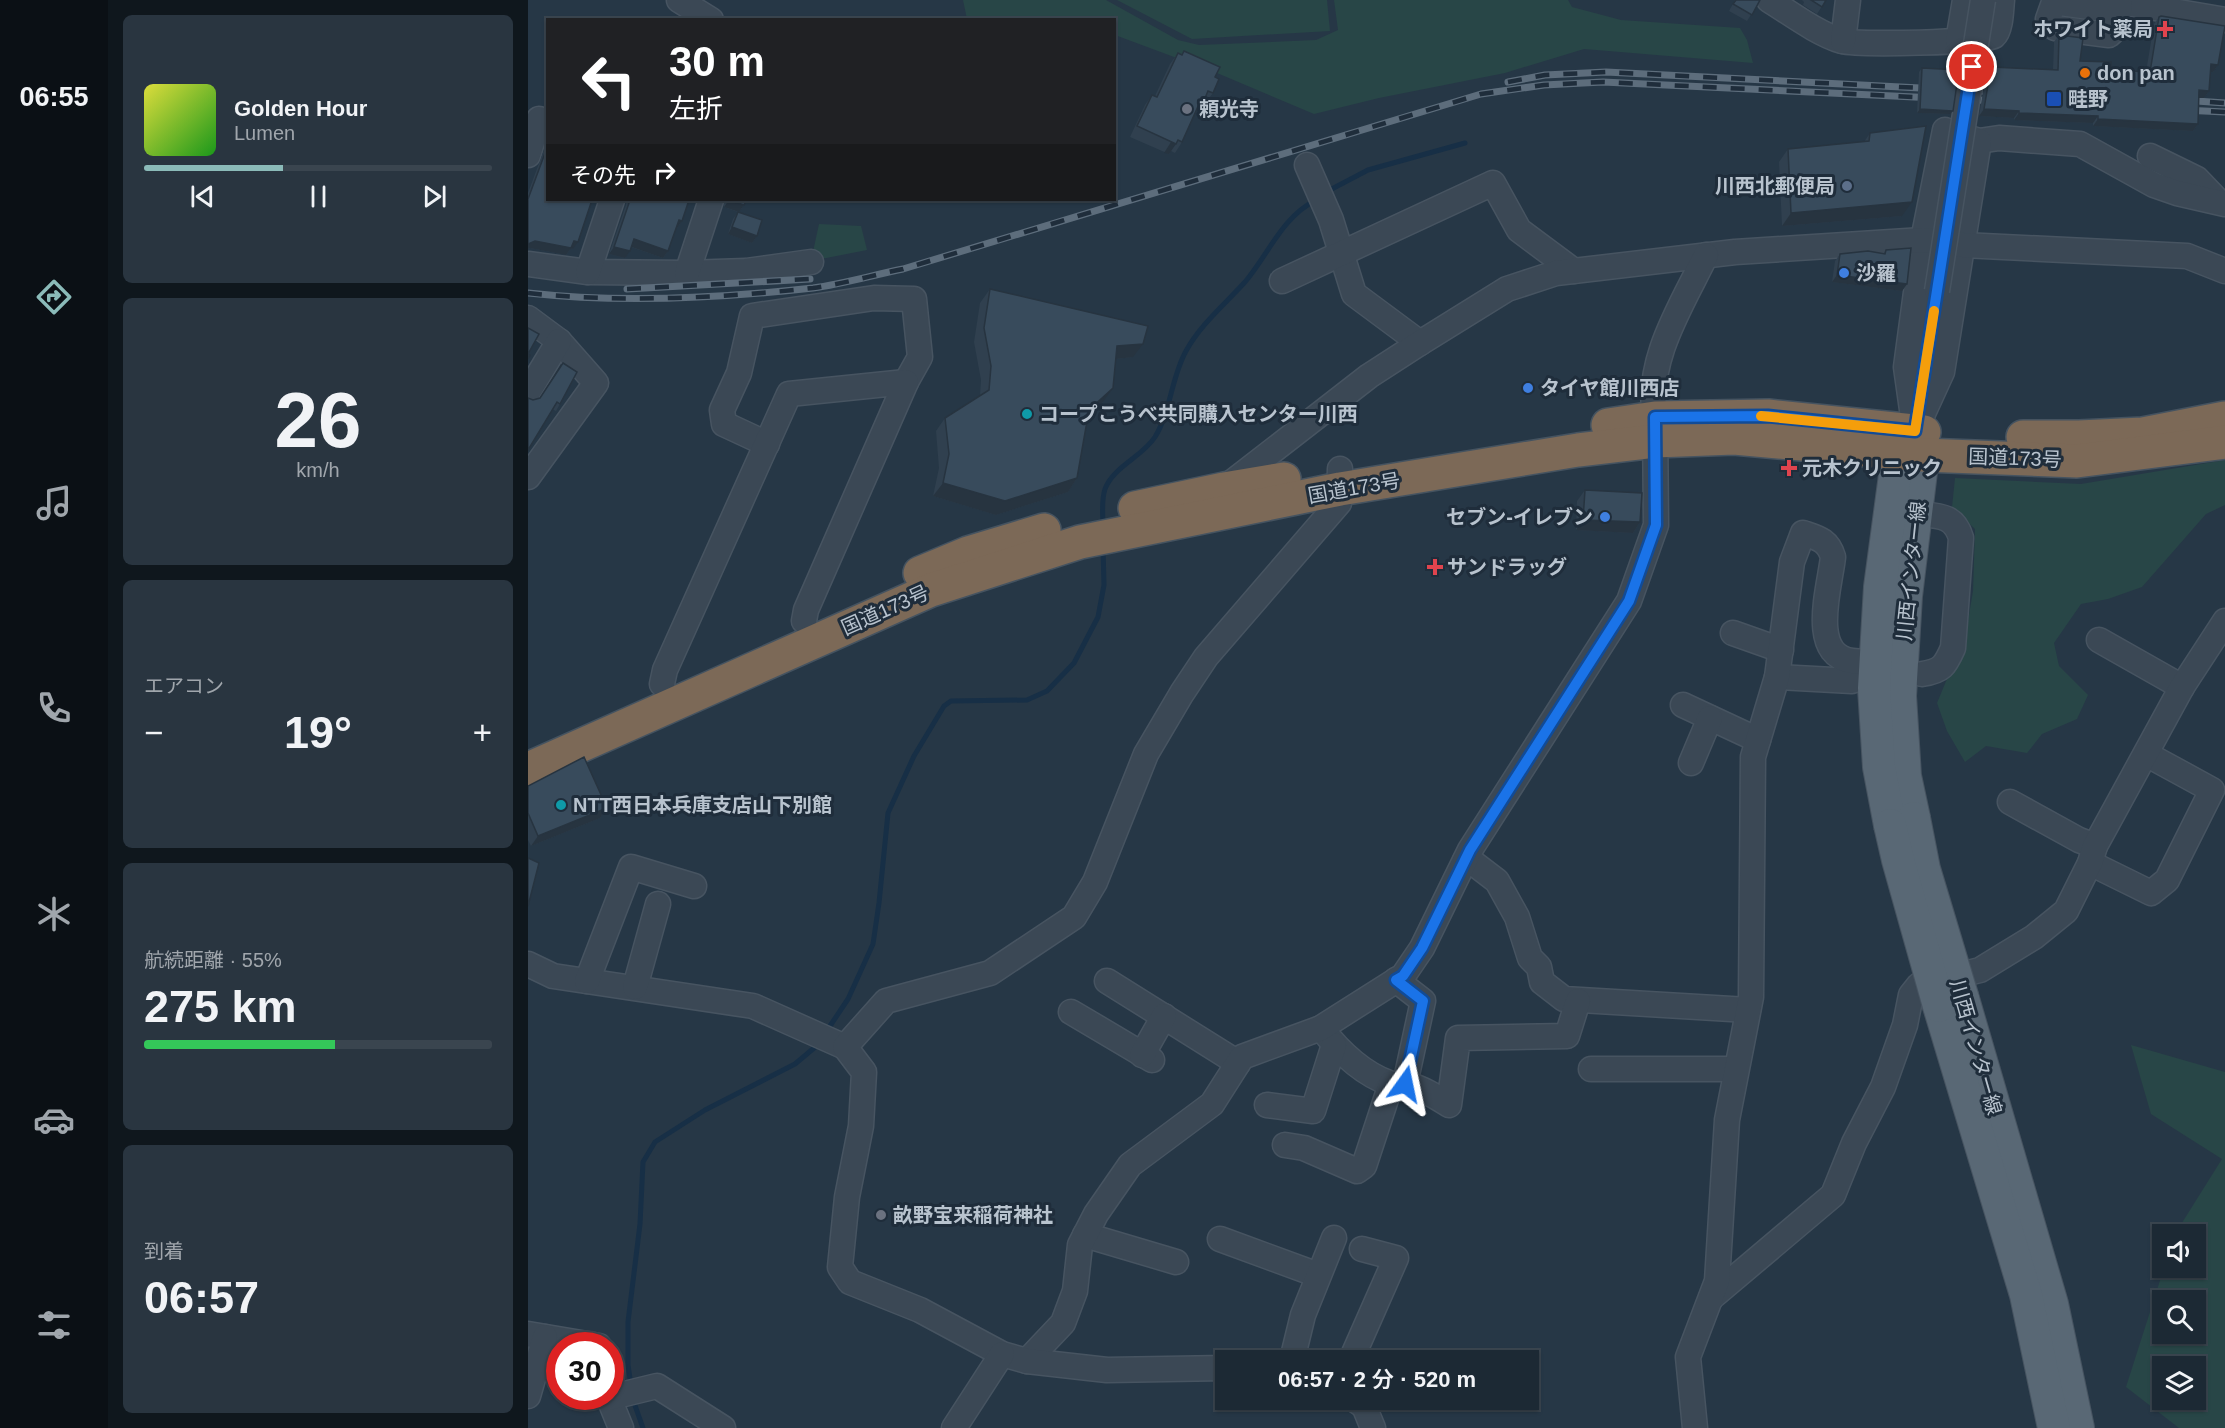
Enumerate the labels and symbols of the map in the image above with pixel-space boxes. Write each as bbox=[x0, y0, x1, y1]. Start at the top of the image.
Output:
place label: ホワイト薬局 bbox=[2033, 18, 2153, 40]
marker: ホワイト薬局 bbox=[2158, 22, 2172, 36]
pin bbox=[1946, 41, 1997, 92]
place label: don pan bbox=[2097, 62, 2175, 84]
marker: don pan bbox=[2078, 66, 2092, 80]
place label: 畦野 bbox=[2068, 88, 2108, 110]
marker: 畦野 bbox=[2045, 90, 2063, 108]
place label: 頼光寺 bbox=[1199, 98, 1259, 120]
marker: 頼光寺 bbox=[1180, 102, 1194, 116]
place label: 川西北郵便局 bbox=[1715, 175, 1835, 197]
marker: 川西北郵便局 bbox=[1840, 179, 1854, 193]
place label: 沙羅 bbox=[1856, 262, 1896, 284]
marker: 沙羅 bbox=[1837, 266, 1851, 280]
place label: タイヤ館川西店 bbox=[1540, 377, 1679, 399]
marker: タイヤ館川西店 bbox=[1521, 381, 1535, 395]
place label: コープこうべ共同購入センター川西 bbox=[1039, 403, 1358, 425]
marker: コープこうべ共同購入センター川西 bbox=[1020, 407, 1034, 421]
street label: 国道173号 bbox=[1968, 445, 2062, 471]
place label: 元木クリニック bbox=[1802, 457, 1942, 479]
marker: 元木クリニック bbox=[1780, 459, 1798, 477]
street label: 国道173号 bbox=[1306, 469, 1402, 507]
street label: 川西インター線 bbox=[1893, 500, 1929, 642]
place label: セブン-イレブン bbox=[1446, 506, 1593, 528]
marker: セブン-イレブン bbox=[1598, 510, 1612, 524]
place label: サンドラッグ bbox=[1447, 556, 1567, 578]
marker: サンドラッグ bbox=[1428, 560, 1442, 574]
street label: 国道173号 bbox=[838, 581, 932, 639]
place label: NTT西日本兵庫支店山下別館 bbox=[573, 794, 832, 816]
marker: NTT西日本兵庫支店山下別館 bbox=[554, 798, 568, 812]
street label: 川西インター線 bbox=[1946, 977, 2006, 1117]
position arrow bbox=[1373, 1052, 1437, 1116]
place label: 畝野宝来稲荷神社 bbox=[893, 1204, 1053, 1226]
marker: 畝野宝来稲荷神社 bbox=[874, 1208, 888, 1222]
speed limit sign: 30 bbox=[546, 1332, 624, 1410]

